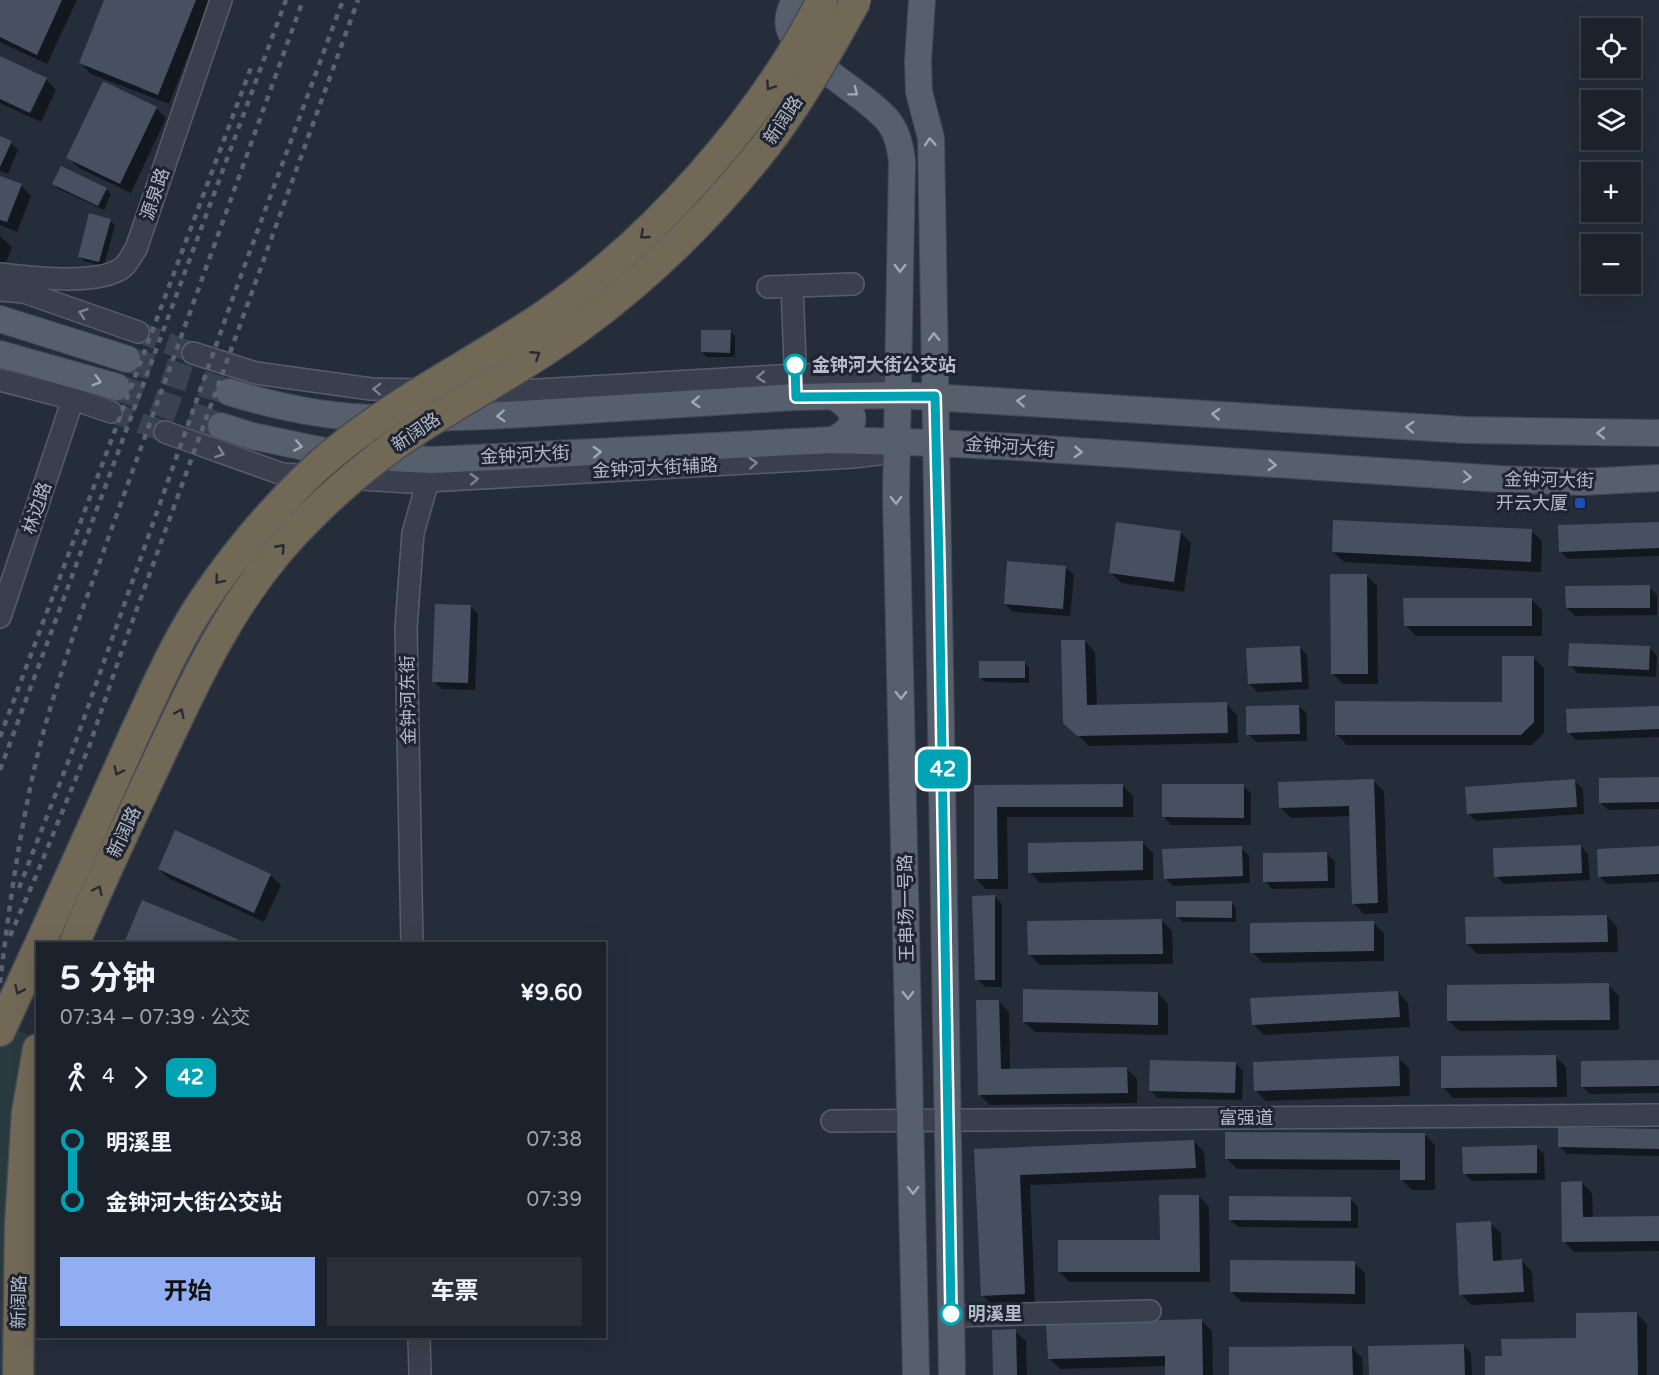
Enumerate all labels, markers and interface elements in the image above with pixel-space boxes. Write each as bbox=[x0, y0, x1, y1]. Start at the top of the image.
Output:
map controls bbox=[1581, 18, 1641, 294]
button: locate bbox=[1581, 18, 1641, 78]
one-way arrow bbox=[766, 79, 777, 90]
one-way arrow bbox=[848, 85, 859, 96]
button: layers bbox=[1581, 90, 1641, 150]
street label: 新阔路 bbox=[759, 91, 807, 149]
one-way arrow bbox=[924, 138, 937, 147]
button: + bbox=[1581, 162, 1641, 222]
street label: 源泉路 bbox=[136, 165, 174, 223]
one-way arrow bbox=[640, 227, 651, 238]
button: − bbox=[1581, 234, 1641, 294]
one-way arrow bbox=[893, 263, 906, 272]
one-way arrow bbox=[78, 307, 89, 320]
one-way arrow bbox=[927, 333, 940, 342]
one-way arrow bbox=[530, 351, 540, 363]
marker: 金钟河大街公交站 bbox=[784, 354, 806, 376]
place label: 金钟河大街公交站 bbox=[812, 354, 956, 376]
one-way arrow bbox=[756, 371, 765, 384]
one-way arrow bbox=[92, 374, 102, 387]
one-way arrow bbox=[373, 382, 382, 395]
one-way arrow bbox=[1016, 395, 1025, 408]
one-way arrow bbox=[691, 396, 700, 409]
street label: 新阔路 bbox=[387, 408, 445, 456]
one-way arrow bbox=[1211, 408, 1220, 421]
one-way arrow bbox=[497, 409, 506, 422]
one-way arrow bbox=[1406, 420, 1415, 433]
one-way arrow bbox=[1596, 427, 1605, 439]
street label: 金钟河大街 bbox=[964, 433, 1056, 461]
one-way arrow bbox=[292, 439, 302, 452]
street label: 金钟河大街 bbox=[479, 442, 571, 468]
one-way arrow bbox=[214, 445, 225, 458]
one-way arrow bbox=[592, 445, 601, 458]
one-way arrow bbox=[1073, 445, 1082, 458]
street label: 金钟河大街辅路 bbox=[592, 454, 718, 482]
one-way arrow bbox=[748, 457, 757, 470]
one-way arrow bbox=[1268, 458, 1277, 471]
street label: 金钟河大街 bbox=[1504, 468, 1594, 492]
one-way arrow bbox=[1463, 471, 1472, 484]
one-way arrow bbox=[470, 472, 479, 485]
street label: 林边路 bbox=[18, 479, 56, 537]
place label: 开云大厦 bbox=[1496, 492, 1568, 514]
one-way arrow bbox=[890, 495, 902, 504]
marker: 开云大厦 bbox=[1573, 496, 1587, 510]
one-way arrow bbox=[274, 544, 285, 554]
one-way arrow bbox=[215, 573, 226, 584]
street label: 金钟河东街 bbox=[396, 655, 420, 745]
one-way arrow bbox=[894, 690, 907, 699]
one-way arrow bbox=[172, 709, 184, 720]
line badge: 42 bbox=[916, 750, 970, 788]
text: 42 bbox=[930, 757, 956, 782]
one-way arrow bbox=[114, 764, 126, 775]
street label: 新阔路 bbox=[103, 803, 145, 861]
street label: 王串场一号路 bbox=[894, 854, 918, 962]
one-way arrow bbox=[90, 886, 102, 897]
text: 5 分钟 bbox=[60, 959, 155, 998]
text: ¥9.60 bbox=[520, 980, 582, 1006]
one-way arrow bbox=[14, 983, 26, 994]
one-way arrow bbox=[902, 990, 914, 999]
text: 07:34 – 07:39 · 公交 bbox=[60, 1006, 251, 1030]
icon: walk bbox=[60, 1061, 93, 1094]
icon: forward bbox=[124, 1061, 157, 1094]
text: 4 bbox=[102, 1065, 115, 1089]
text: 42 bbox=[178, 1065, 204, 1090]
street label: 富强道 bbox=[1219, 1107, 1273, 1129]
text: 07:38 bbox=[527, 1128, 582, 1152]
text: 明溪里 bbox=[106, 1130, 172, 1156]
one-way arrow bbox=[906, 1185, 919, 1194]
text: 07:39 bbox=[527, 1188, 582, 1212]
text: 金钟河大街公交站 bbox=[106, 1190, 282, 1216]
button: 开始 bbox=[60, 1257, 315, 1326]
button: 车票 bbox=[327, 1257, 582, 1326]
street label: 新阔路 bbox=[8, 1275, 30, 1329]
marker: 明溪里 bbox=[940, 1303, 962, 1325]
place label: 明溪里 bbox=[968, 1303, 1022, 1325]

